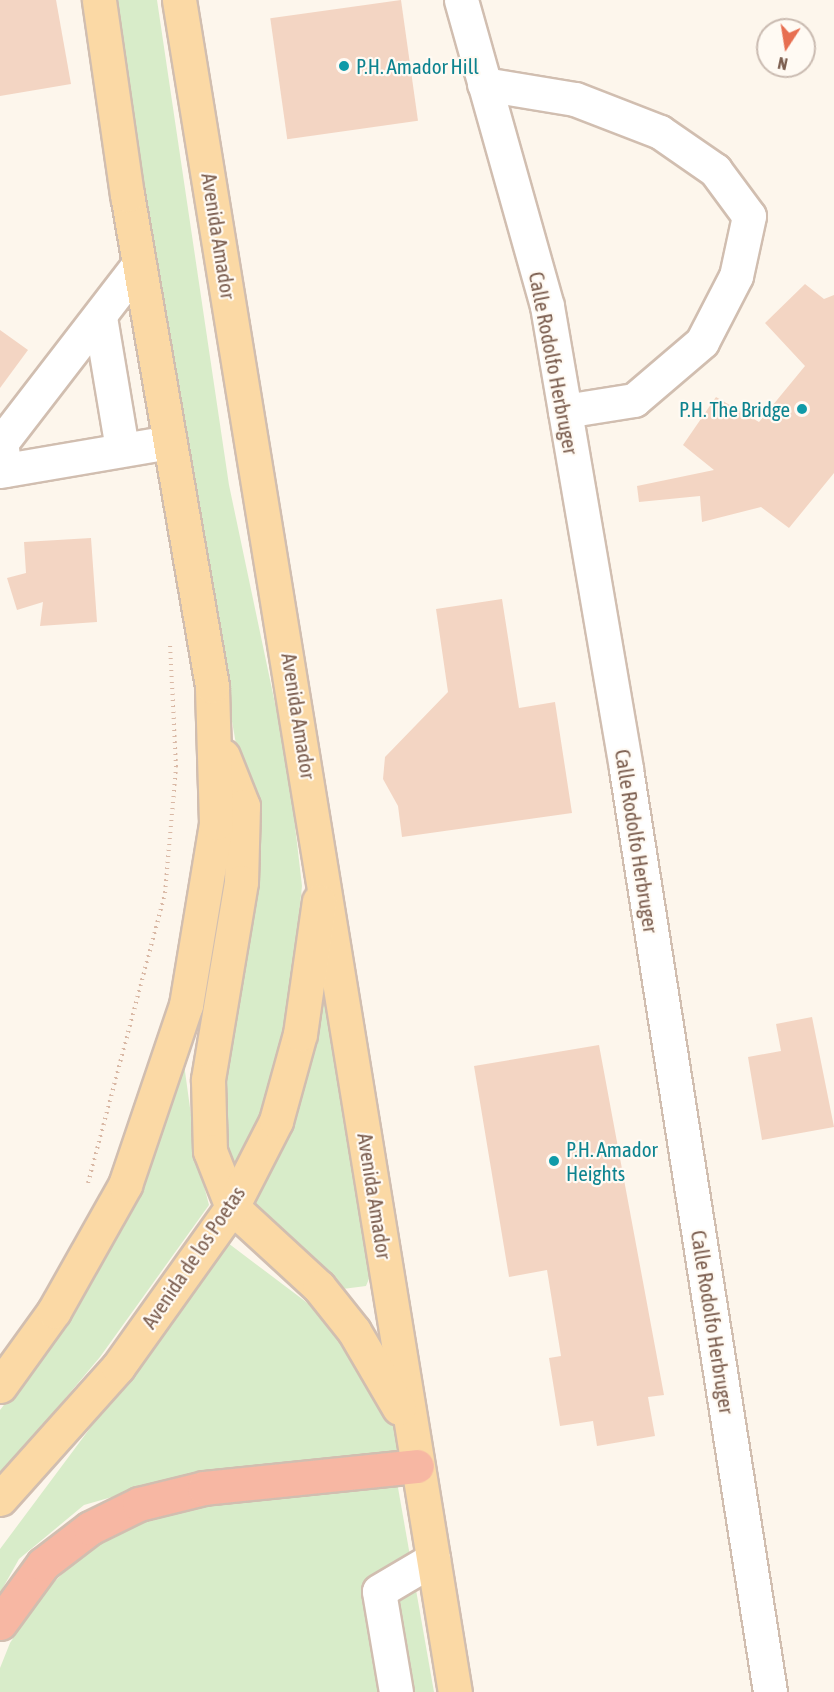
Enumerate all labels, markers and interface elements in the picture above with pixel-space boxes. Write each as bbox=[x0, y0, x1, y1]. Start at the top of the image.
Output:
north arrow bbox=[756, 18, 816, 78]
place label: P.H. Amador Hill bbox=[356, 53, 479, 79]
text: N bbox=[776, 54, 789, 73]
marker: P.H. Amador Hill bbox=[337, 59, 351, 73]
street label: Avenida Amador bbox=[197, 171, 241, 301]
street label: Calle Rodolfo Herbruger bbox=[524, 270, 584, 456]
place label: P.H. The Bridge bbox=[679, 396, 790, 422]
marker: P.H. The Bridge bbox=[795, 402, 809, 416]
street label: Avenida Amador bbox=[277, 651, 321, 781]
street label: Calle Rodolfo Herbruger bbox=[610, 747, 664, 935]
street label: Avenida Amador bbox=[353, 1131, 397, 1261]
place label: P.H. Amador Heights bbox=[566, 1136, 658, 1186]
marker: P.H. Amador Heights bbox=[547, 1154, 561, 1168]
street label: Avenida de los Poetas bbox=[136, 1181, 250, 1333]
street label: Calle Rodolfo Herbruger bbox=[686, 1228, 740, 1416]

